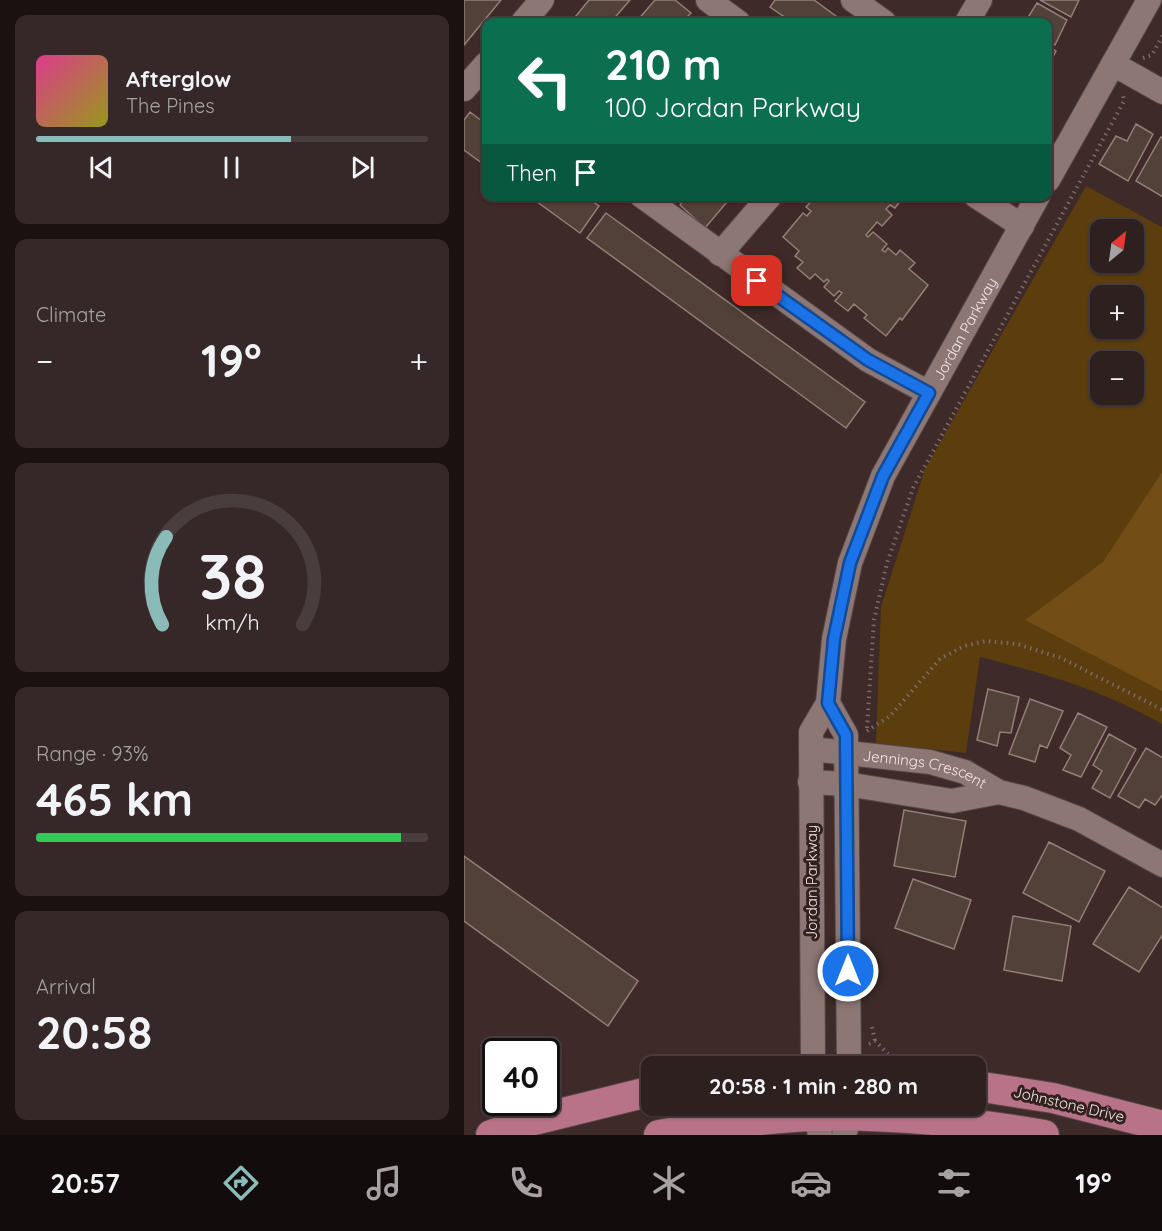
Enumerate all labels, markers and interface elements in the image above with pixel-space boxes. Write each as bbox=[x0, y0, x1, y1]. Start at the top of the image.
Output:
text: 210 m bbox=[605, 38, 722, 91]
icon: left bbox=[506, 42, 584, 120]
text: Afterglow bbox=[126, 65, 231, 93]
text: 100 Jordan Parkway bbox=[605, 90, 861, 124]
text: The Pines bbox=[126, 93, 215, 118]
icon: previous bbox=[85, 151, 118, 184]
icon: pause bbox=[215, 151, 248, 184]
icon: next bbox=[346, 151, 379, 184]
icon: arrive bbox=[569, 156, 602, 189]
text: Then bbox=[506, 159, 557, 187]
north arrow bbox=[1090, 219, 1144, 273]
map controls bbox=[1090, 219, 1144, 405]
pin bbox=[731, 255, 782, 306]
icon: arrive bbox=[740, 264, 773, 297]
street label: Jordan Parkway bbox=[928, 274, 1001, 384]
button: + bbox=[1090, 285, 1144, 339]
text: Climate bbox=[36, 302, 106, 327]
text: 19° bbox=[201, 332, 262, 388]
text: − bbox=[36, 340, 53, 381]
text: + bbox=[409, 340, 428, 381]
button: − bbox=[1090, 351, 1144, 405]
text: 38 bbox=[198, 537, 266, 615]
text: km/h bbox=[205, 609, 259, 635]
text: Range · 93% bbox=[36, 741, 149, 766]
street label: Jennings Crescent bbox=[862, 745, 990, 792]
text: 465 km bbox=[36, 771, 193, 827]
street label: Jordan Parkway bbox=[802, 825, 821, 939]
position arrow bbox=[816, 939, 880, 1003]
text: Arrival bbox=[36, 974, 96, 999]
text: 20:58 bbox=[36, 1004, 152, 1060]
speed limit sign: 40 bbox=[482, 1038, 560, 1116]
text: 20:58 · 1 min · 280 m bbox=[709, 1072, 918, 1100]
street label: Johnstone Drive bbox=[1012, 1082, 1126, 1126]
icon: directions bbox=[220, 1162, 262, 1204]
icon: music bbox=[363, 1162, 405, 1204]
icon: phone bbox=[505, 1162, 547, 1204]
icon: climate bbox=[648, 1162, 690, 1204]
icon: car bbox=[790, 1162, 832, 1204]
icon: filters bbox=[933, 1162, 975, 1204]
text: 20:57 bbox=[50, 1166, 120, 1200]
text: 19° bbox=[1075, 1166, 1112, 1200]

